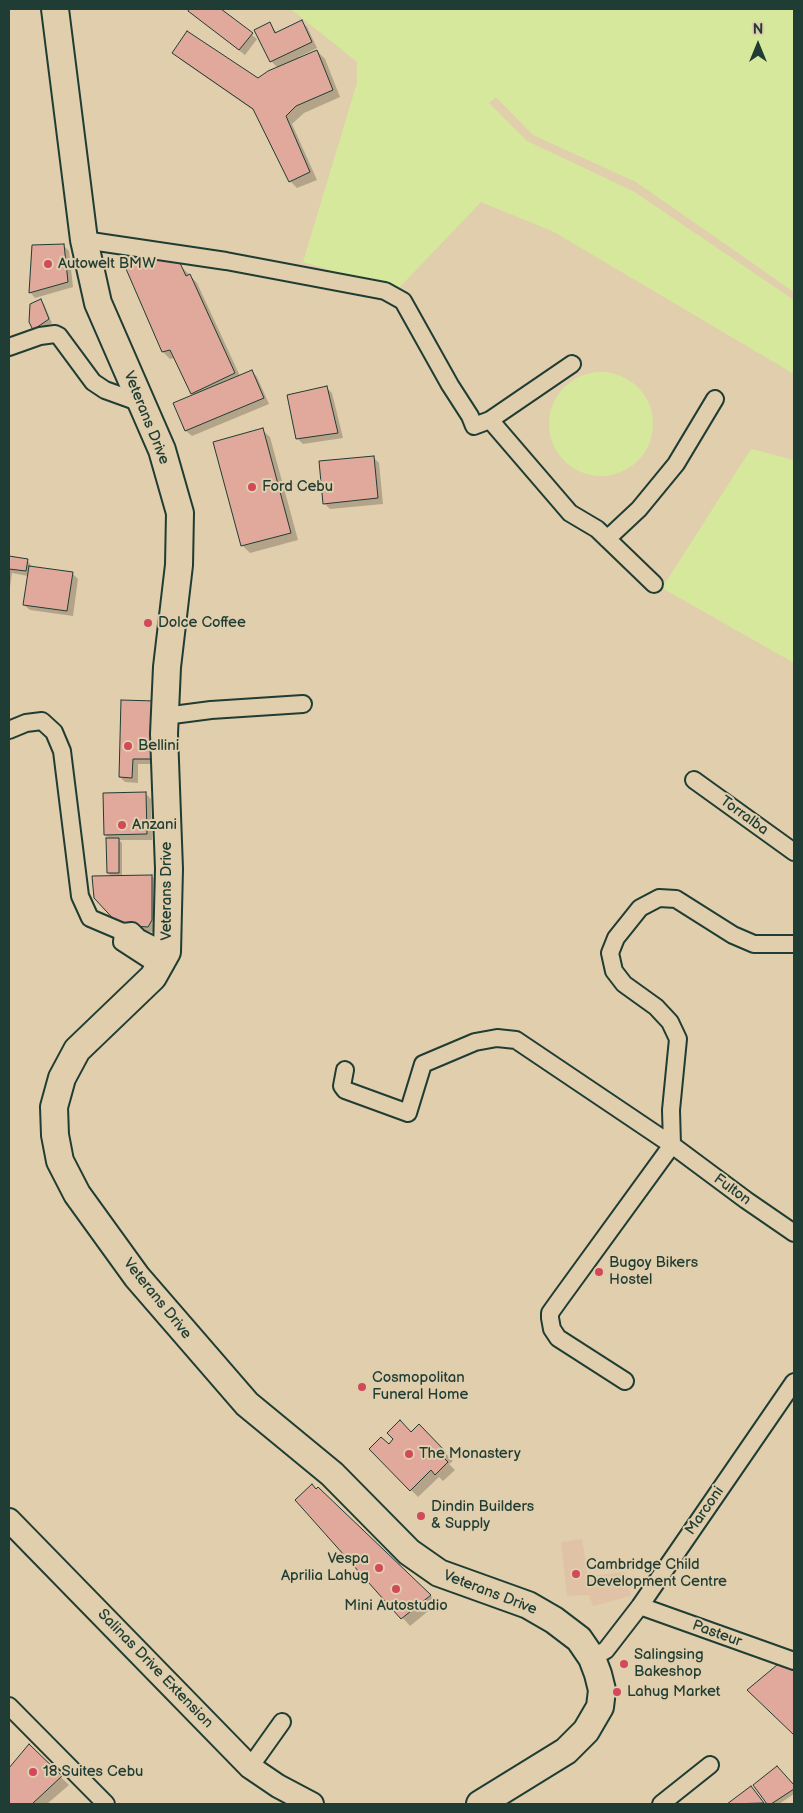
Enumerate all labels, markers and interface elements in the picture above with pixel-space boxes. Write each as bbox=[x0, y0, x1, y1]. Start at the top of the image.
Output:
north arrow bbox=[733, 20, 783, 70]
text: N bbox=[753, 21, 763, 38]
place label: Autowelt BMW bbox=[58, 255, 156, 273]
marker: Autowelt BMW bbox=[42, 258, 54, 270]
street label: Veterans Drive bbox=[119, 369, 173, 467]
place label: Ford Cebu bbox=[262, 478, 333, 496]
marker: Ford Cebu bbox=[246, 481, 258, 493]
place label: Dolce Coffee bbox=[158, 614, 246, 632]
marker: Dolce Coffee bbox=[142, 617, 154, 629]
place label: Bellini bbox=[138, 737, 179, 755]
marker: Bellini bbox=[122, 740, 134, 752]
street label: Torralba bbox=[716, 792, 772, 840]
place label: Anzani bbox=[132, 816, 177, 834]
marker: Anzani bbox=[116, 819, 128, 831]
street label: Veterans Drive bbox=[158, 842, 176, 940]
street label: Fulton bbox=[710, 1170, 754, 1210]
place label: Bugoy Bikers Hostel bbox=[609, 1254, 698, 1289]
street label: Veterans Drive bbox=[119, 1255, 195, 1343]
marker: Bugoy Bikers Hostel bbox=[593, 1266, 605, 1278]
place label: Cosmopolitan Funeral Home bbox=[372, 1369, 468, 1404]
marker: Cosmopolitan Funeral Home bbox=[356, 1381, 368, 1393]
place label: The Monastery bbox=[419, 1445, 521, 1463]
marker: The Monastery bbox=[403, 1448, 415, 1460]
street label: Marconi bbox=[682, 1483, 728, 1539]
place label: Dindin Builders & Supply bbox=[431, 1498, 534, 1533]
marker: Dindin Builders & Supply bbox=[415, 1510, 427, 1522]
place label: Vespa Aprilia Lahug bbox=[281, 1550, 369, 1585]
place label: Cambridge Child Development Centre bbox=[586, 1556, 727, 1591]
marker: Vespa Aprilia Lahug bbox=[373, 1562, 385, 1574]
street label: Veterans Drive bbox=[441, 1567, 539, 1619]
marker: Cambridge Child Development Centre bbox=[570, 1568, 582, 1580]
marker: Mini Autostudio bbox=[390, 1583, 402, 1595]
place label: Mini Autostudio bbox=[344, 1597, 448, 1615]
street label: Salinas Drive Extension bbox=[93, 1606, 217, 1732]
street label: Pasteur bbox=[690, 1617, 744, 1651]
place label: Salingsing Bakeshop bbox=[634, 1646, 704, 1681]
marker: Salingsing Bakeshop bbox=[618, 1658, 630, 1670]
place label: Lahug Market bbox=[627, 1683, 720, 1701]
marker: Lahug Market bbox=[611, 1686, 623, 1698]
place label: 18 Suites Cebu bbox=[43, 1763, 143, 1781]
marker: 18 Suites Cebu bbox=[27, 1766, 39, 1778]

